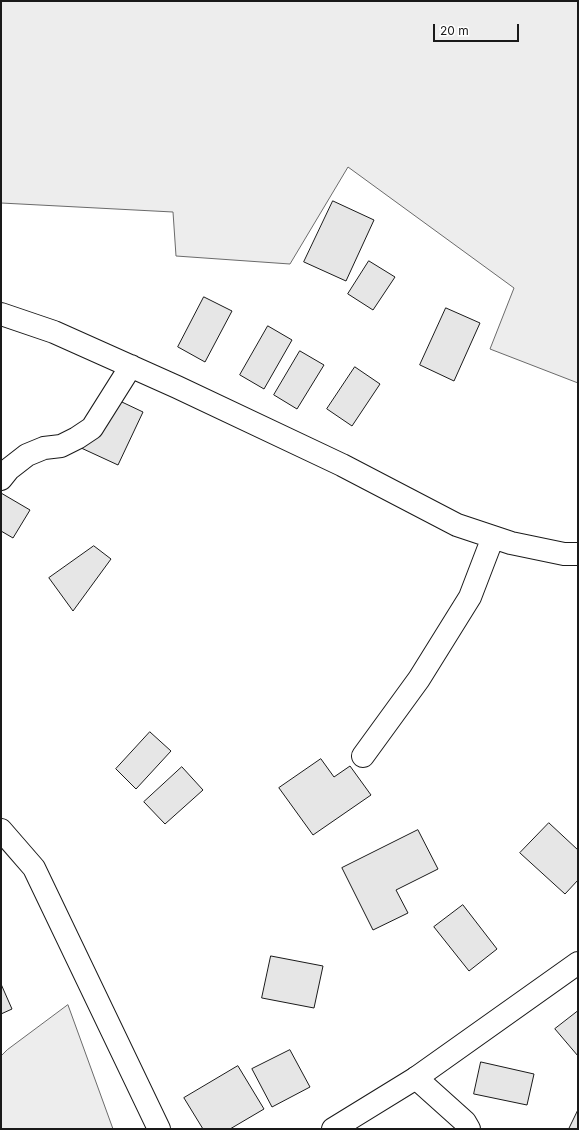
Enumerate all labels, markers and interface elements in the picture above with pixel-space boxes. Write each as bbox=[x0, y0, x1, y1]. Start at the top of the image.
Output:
scale bar bbox=[435, 16, 521, 42]
text: 20 m bbox=[440, 23, 469, 38]

